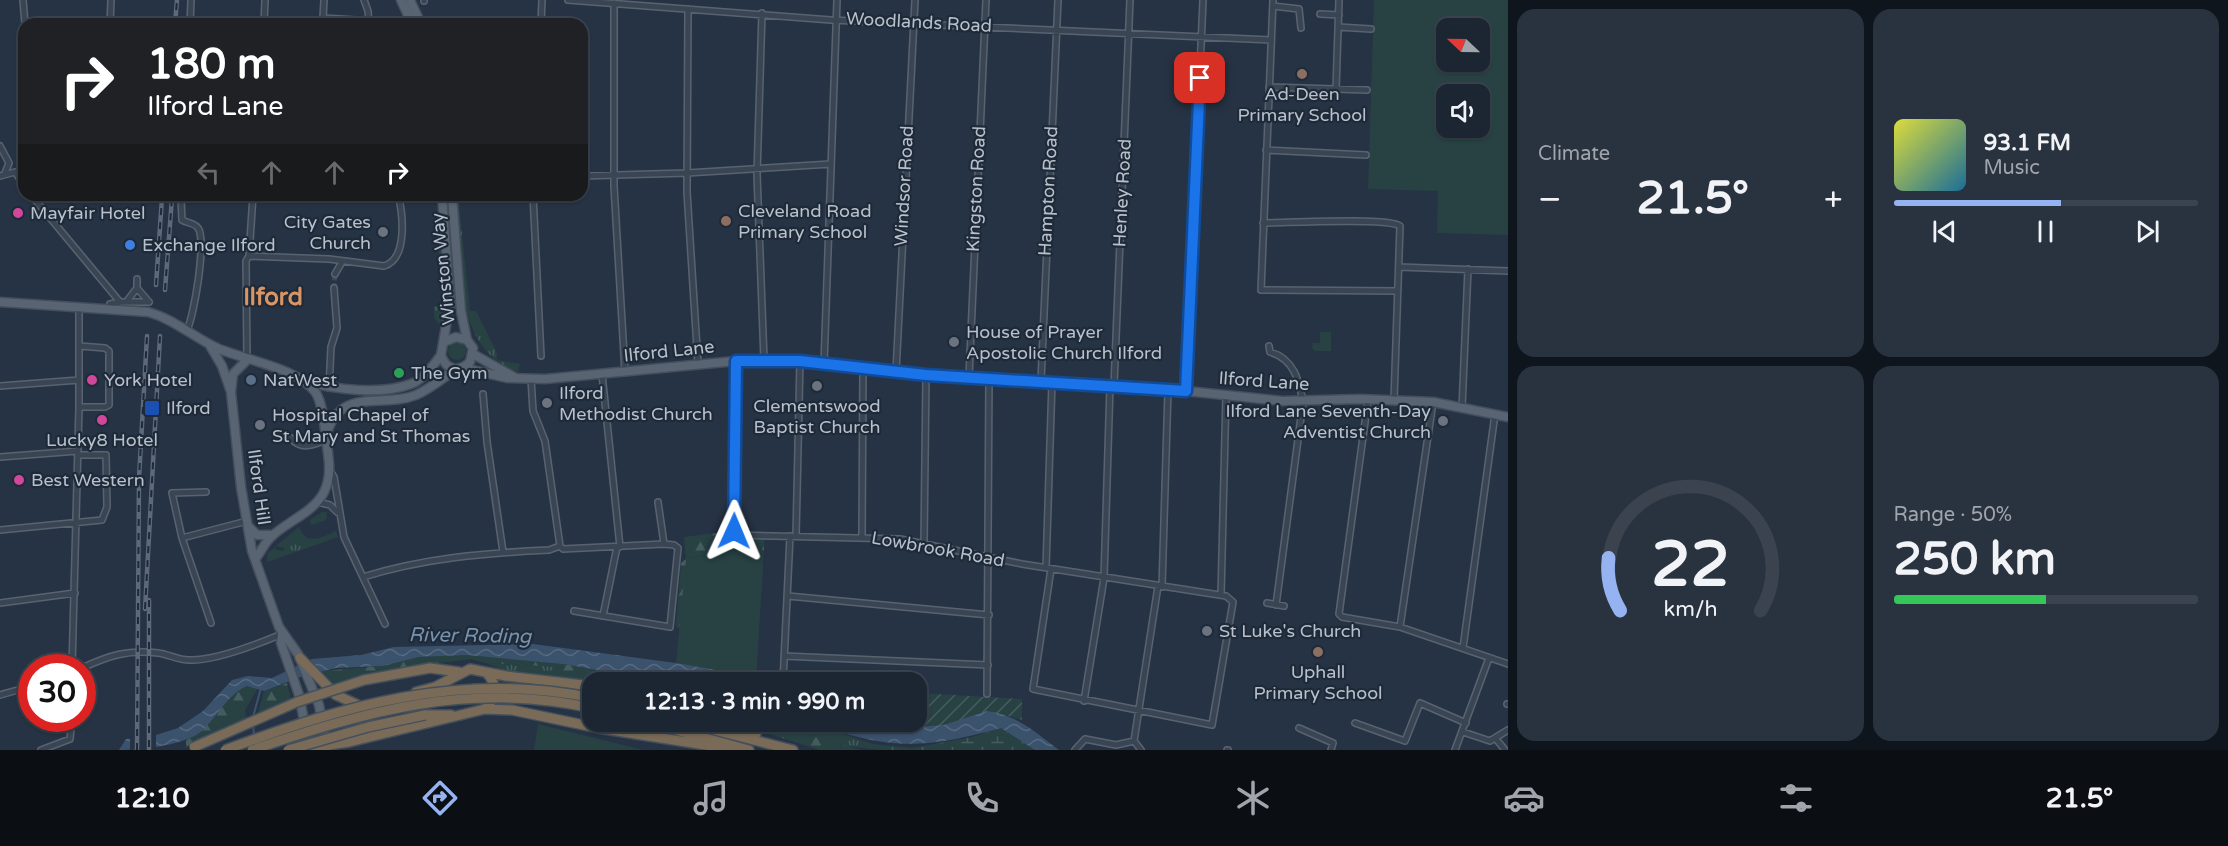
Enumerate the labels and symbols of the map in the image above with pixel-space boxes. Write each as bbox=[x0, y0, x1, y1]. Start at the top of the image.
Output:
street label: Woodlands Road bbox=[845, 7, 993, 37]
north arrow bbox=[1436, 18, 1490, 72]
pin bbox=[1174, 52, 1225, 103]
marker: Ad-Deen Primary School bbox=[1295, 67, 1309, 81]
place label: Ad-Deen Primary School bbox=[1237, 83, 1367, 126]
street label: Windsor Road bbox=[890, 125, 918, 247]
street label: Hampton Road bbox=[1034, 125, 1062, 257]
street label: Kingston Road bbox=[962, 126, 990, 252]
street label: Henley Road bbox=[1108, 138, 1136, 248]
place label: Cleveland Road Primary School bbox=[738, 200, 872, 243]
place label: Mayfair Hotel bbox=[30, 202, 145, 224]
marker: Mayfair Hotel bbox=[11, 206, 25, 220]
place label: City Gates Church bbox=[284, 211, 371, 254]
street label: Winston Way bbox=[426, 212, 460, 326]
marker: Cleveland Road Primary School bbox=[719, 214, 733, 228]
marker: City Gates Church bbox=[376, 225, 390, 239]
place label: Exchange Ilford bbox=[142, 234, 276, 256]
marker: Exchange Ilford bbox=[123, 238, 137, 252]
district label: Ilford bbox=[243, 283, 303, 312]
place label: House of Prayer Apostolic Church Ilford bbox=[966, 321, 1162, 364]
street label: Ilford Lane bbox=[623, 335, 715, 367]
marker: House of Prayer Apostolic Church Ilford bbox=[947, 335, 961, 349]
place label: The Gym bbox=[411, 362, 488, 384]
marker: The Gym bbox=[392, 366, 406, 380]
street label: Ilford Lane bbox=[1218, 367, 1310, 395]
place label: York Hotel bbox=[104, 369, 192, 391]
place label: NatWest bbox=[263, 369, 337, 391]
marker: York Hotel bbox=[85, 373, 99, 387]
marker: NatWest bbox=[244, 373, 258, 387]
marker: Clementswood Baptist Church bbox=[810, 379, 824, 393]
place label: Ilford Methodist Church bbox=[559, 382, 713, 425]
place label: Clementswood Baptist Church bbox=[753, 395, 881, 438]
marker: Ilford Methodist Church bbox=[540, 396, 554, 410]
place label: Ilford bbox=[166, 397, 211, 419]
marker: Ilford bbox=[143, 399, 161, 417]
place label: Ilford Lane Seventh-Day Adventist Church bbox=[1226, 400, 1431, 443]
place label: Hospital Chapel of St Mary and St Thomas bbox=[272, 404, 470, 447]
marker: Lucky8 Hotel bbox=[95, 413, 109, 427]
marker: Ilford Lane Seventh-Day Adventist Church bbox=[1436, 414, 1450, 428]
marker: Hospital Chapel of St Mary and St Thomas bbox=[253, 418, 267, 432]
place label: Lucky8 Hotel bbox=[46, 429, 158, 451]
street label: Ilford Hill bbox=[243, 448, 275, 526]
place label: Best Western bbox=[31, 469, 145, 491]
marker: Best Western bbox=[12, 473, 26, 487]
position arrow bbox=[702, 499, 766, 563]
street label: Lowbrook Road bbox=[870, 526, 1006, 572]
place label: St Luke's Church bbox=[1219, 620, 1361, 642]
water label: River Roding bbox=[408, 623, 533, 649]
marker: St Luke's Church bbox=[1200, 624, 1214, 638]
marker: Uphall Primary School bbox=[1311, 645, 1325, 659]
speed limit sign: 30 bbox=[18, 654, 96, 732]
place label: Uphall Primary School bbox=[1253, 661, 1383, 704]

